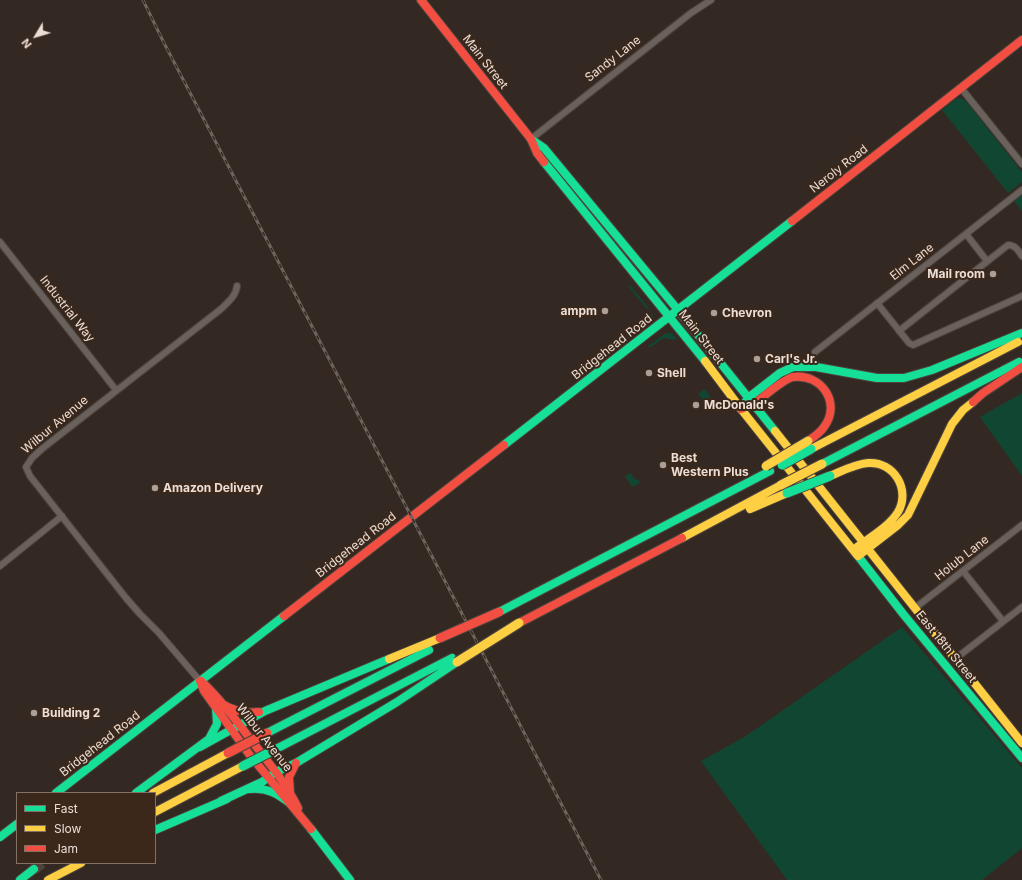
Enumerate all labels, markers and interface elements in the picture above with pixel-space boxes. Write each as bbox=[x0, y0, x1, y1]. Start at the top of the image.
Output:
north arrow bbox=[16, 16, 56, 56]
street label: Main Street bbox=[459, 32, 511, 92]
street label: Sandy Lane bbox=[582, 33, 644, 85]
text: N bbox=[18, 36, 35, 51]
street label: Neroly Road bbox=[807, 142, 871, 196]
street label: Elm Lane bbox=[887, 240, 937, 284]
place label: Mail room bbox=[927, 267, 985, 281]
marker: Mail room bbox=[988, 269, 998, 279]
street label: Industrial Way bbox=[37, 273, 97, 345]
place label: ampm bbox=[561, 304, 597, 318]
marker: ampm bbox=[600, 306, 610, 316]
place label: Chevron bbox=[722, 306, 772, 320]
street label: Main Street bbox=[675, 307, 727, 367]
marker: Chevron bbox=[709, 308, 719, 318]
street label: Bridgehead Road bbox=[569, 311, 655, 383]
place label: Carl's Jr. bbox=[765, 352, 818, 366]
marker: Carl's Jr. bbox=[752, 354, 762, 364]
place label: Shell bbox=[657, 366, 686, 380]
marker: Shell bbox=[644, 368, 654, 378]
street label: Wilbur Avenue bbox=[19, 393, 91, 457]
place label: McDonald's bbox=[704, 398, 774, 412]
marker: McDonald's bbox=[691, 400, 701, 410]
place label: Best Western Plus bbox=[671, 451, 749, 479]
marker: Best Western Plus bbox=[658, 460, 668, 470]
place label: Amazon Delivery bbox=[163, 481, 263, 495]
marker: Amazon Delivery bbox=[150, 483, 160, 493]
street label: Bridgehead Road bbox=[313, 509, 399, 581]
street label: Holub Lane bbox=[932, 532, 992, 584]
street label: East 18th Street bbox=[913, 608, 979, 686]
street label: Wilbur Avenue bbox=[233, 701, 295, 775]
place label: Building 2 bbox=[42, 706, 100, 720]
marker: Building 2 bbox=[29, 708, 39, 718]
street label: Bridgehead Road bbox=[57, 708, 143, 780]
legend bbox=[16, 792, 156, 864]
text: Fast bbox=[54, 801, 78, 816]
text: Slow bbox=[54, 821, 81, 836]
text: Jam bbox=[54, 841, 78, 856]

